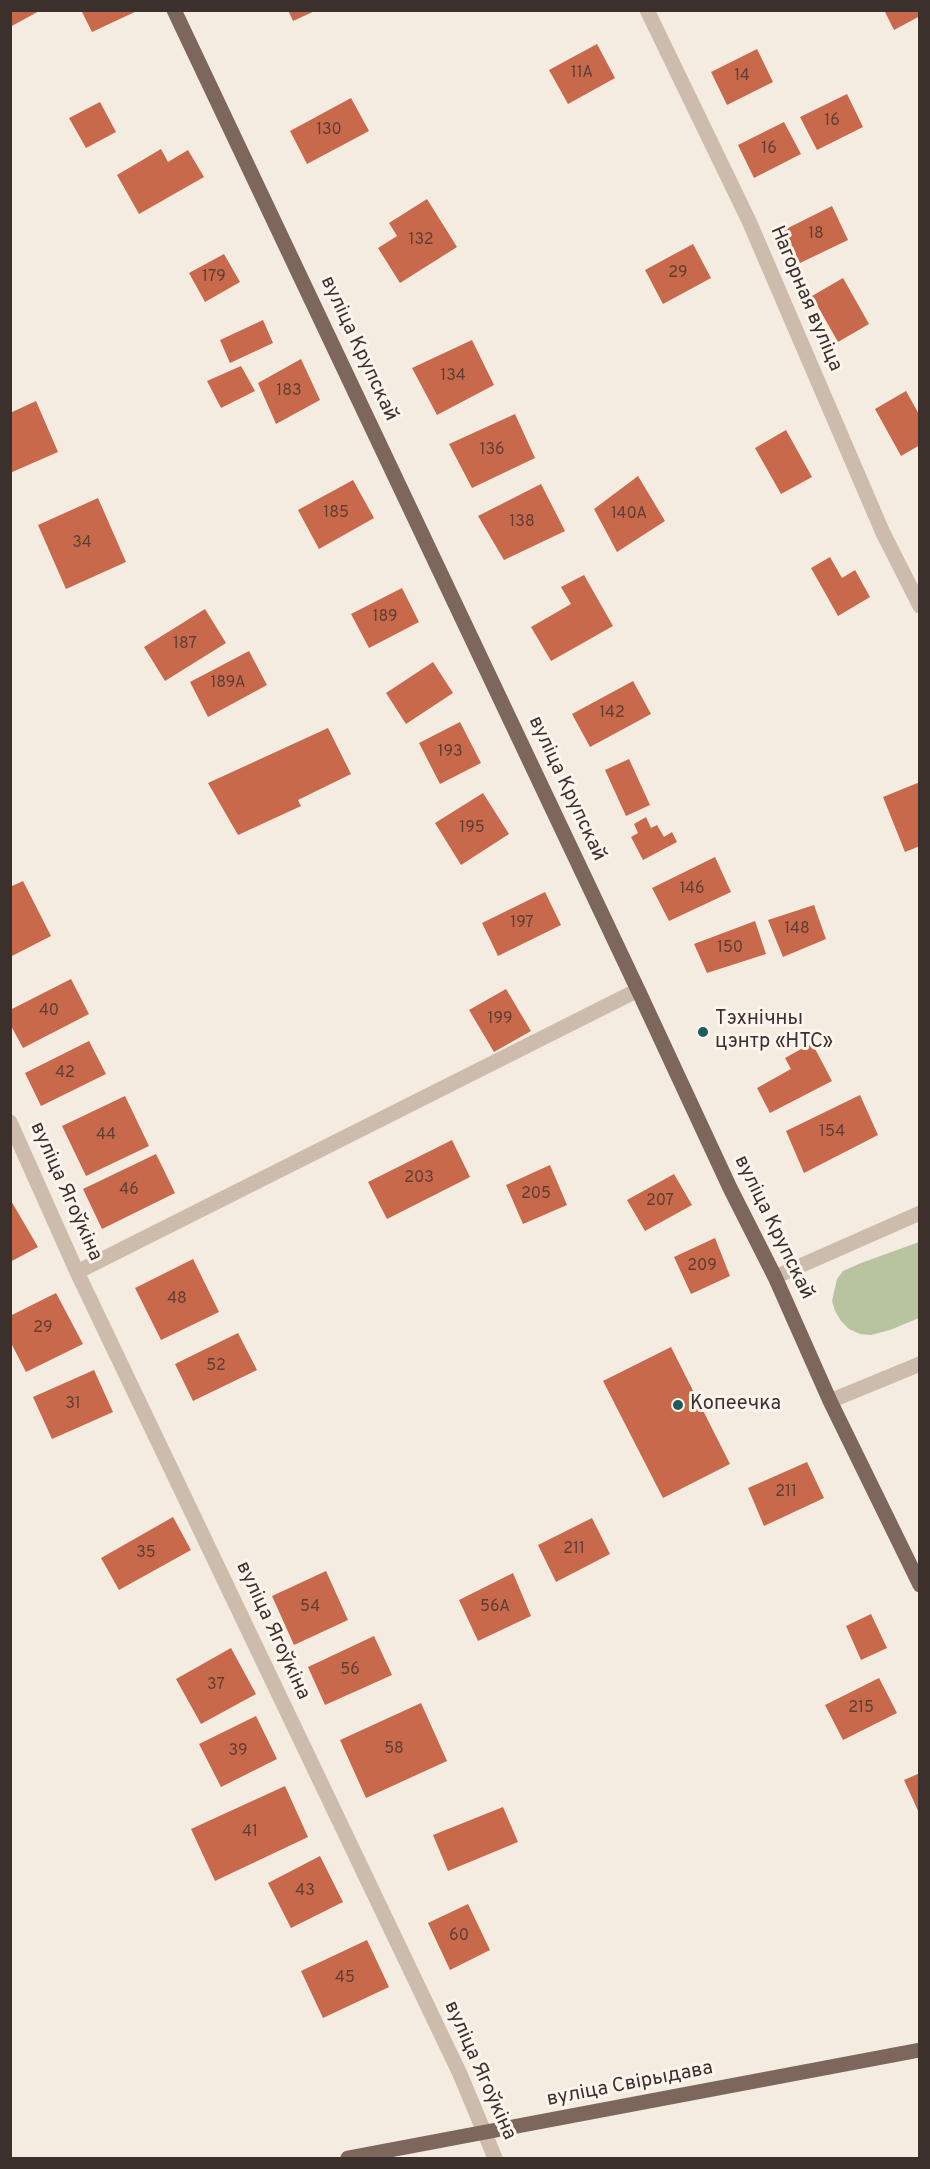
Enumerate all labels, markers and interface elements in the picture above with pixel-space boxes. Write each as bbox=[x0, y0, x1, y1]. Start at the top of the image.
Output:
house number: 11А bbox=[571, 64, 593, 84]
house number: 14 bbox=[734, 67, 750, 87]
house number: 16 bbox=[824, 112, 840, 132]
house number: 130 bbox=[316, 121, 342, 141]
house number: 16 bbox=[761, 140, 777, 160]
street label: Нагорная вуліца bbox=[764, 223, 846, 375]
house number: 18 bbox=[808, 225, 824, 245]
house number: 132 bbox=[408, 231, 434, 251]
house number: 29 bbox=[668, 264, 688, 284]
house number: 179 bbox=[202, 268, 226, 288]
street label: вуліца Крупскай bbox=[314, 273, 402, 425]
house number: 134 bbox=[440, 367, 466, 387]
house number: 183 bbox=[276, 382, 302, 402]
house number: 136 bbox=[479, 441, 505, 461]
house number: 185 bbox=[323, 504, 349, 524]
house number: 140А bbox=[611, 505, 647, 525]
house number: 138 bbox=[509, 513, 535, 533]
house number: 34 bbox=[72, 534, 92, 554]
house number: 189 bbox=[373, 608, 397, 628]
house number: 187 bbox=[173, 635, 197, 655]
house number: 189А bbox=[210, 674, 246, 694]
house number: 142 bbox=[599, 704, 625, 724]
street label: вуліца Крупскай bbox=[522, 713, 610, 865]
house number: 193 bbox=[437, 743, 463, 763]
house number: 195 bbox=[459, 819, 485, 839]
house number: 146 bbox=[679, 880, 705, 900]
house number: 197 bbox=[510, 914, 534, 934]
house number: 148 bbox=[784, 920, 810, 940]
house number: 150 bbox=[717, 939, 743, 959]
house number: 40 bbox=[39, 1002, 59, 1022]
place label: Тэхнічны цэнтр «НТС» bbox=[715, 1008, 833, 1055]
house number: 199 bbox=[487, 1010, 513, 1030]
marker: Тэхнічны цэнтр «НТС» bbox=[696, 1025, 710, 1039]
house number: 42 bbox=[55, 1064, 75, 1084]
street label: вуліца Ягоўкіна bbox=[24, 1119, 106, 1265]
house number: 154 bbox=[819, 1123, 845, 1143]
house number: 44 bbox=[96, 1126, 116, 1146]
street label: вуліца Крупскай bbox=[728, 1152, 818, 1304]
house number: 203 bbox=[404, 1169, 434, 1189]
house number: 46 bbox=[119, 1181, 139, 1201]
house number: 205 bbox=[521, 1185, 551, 1205]
house number: 207 bbox=[646, 1192, 674, 1212]
house number: 209 bbox=[687, 1257, 717, 1277]
house number: 48 bbox=[167, 1290, 187, 1310]
house number: 29 bbox=[33, 1319, 53, 1339]
house number: 52 bbox=[206, 1357, 226, 1377]
place label: Копеечка bbox=[690, 1393, 781, 1417]
house number: 31 bbox=[65, 1395, 81, 1415]
marker: Копеечка bbox=[671, 1398, 685, 1412]
house number: 211 bbox=[775, 1483, 797, 1503]
house number: 211 bbox=[563, 1540, 585, 1560]
house number: 35 bbox=[136, 1544, 156, 1564]
street label: вуліца Ягоўкіна bbox=[229, 1558, 315, 1704]
house number: 54 bbox=[300, 1598, 320, 1618]
house number: 56А bbox=[480, 1598, 510, 1618]
house number: 56 bbox=[340, 1661, 360, 1681]
house number: 37 bbox=[207, 1676, 225, 1696]
house number: 215 bbox=[848, 1699, 874, 1719]
house number: 58 bbox=[384, 1740, 404, 1760]
house number: 39 bbox=[229, 1742, 247, 1762]
house number: 41 bbox=[242, 1823, 258, 1843]
house number: 43 bbox=[295, 1882, 315, 1902]
house number: 60 bbox=[449, 1927, 469, 1947]
house number: 45 bbox=[335, 1969, 355, 1989]
street label: вуліца Ягоўкіна bbox=[438, 1998, 520, 2144]
street label: вуліца Свірыдава bbox=[545, 2057, 715, 2113]

